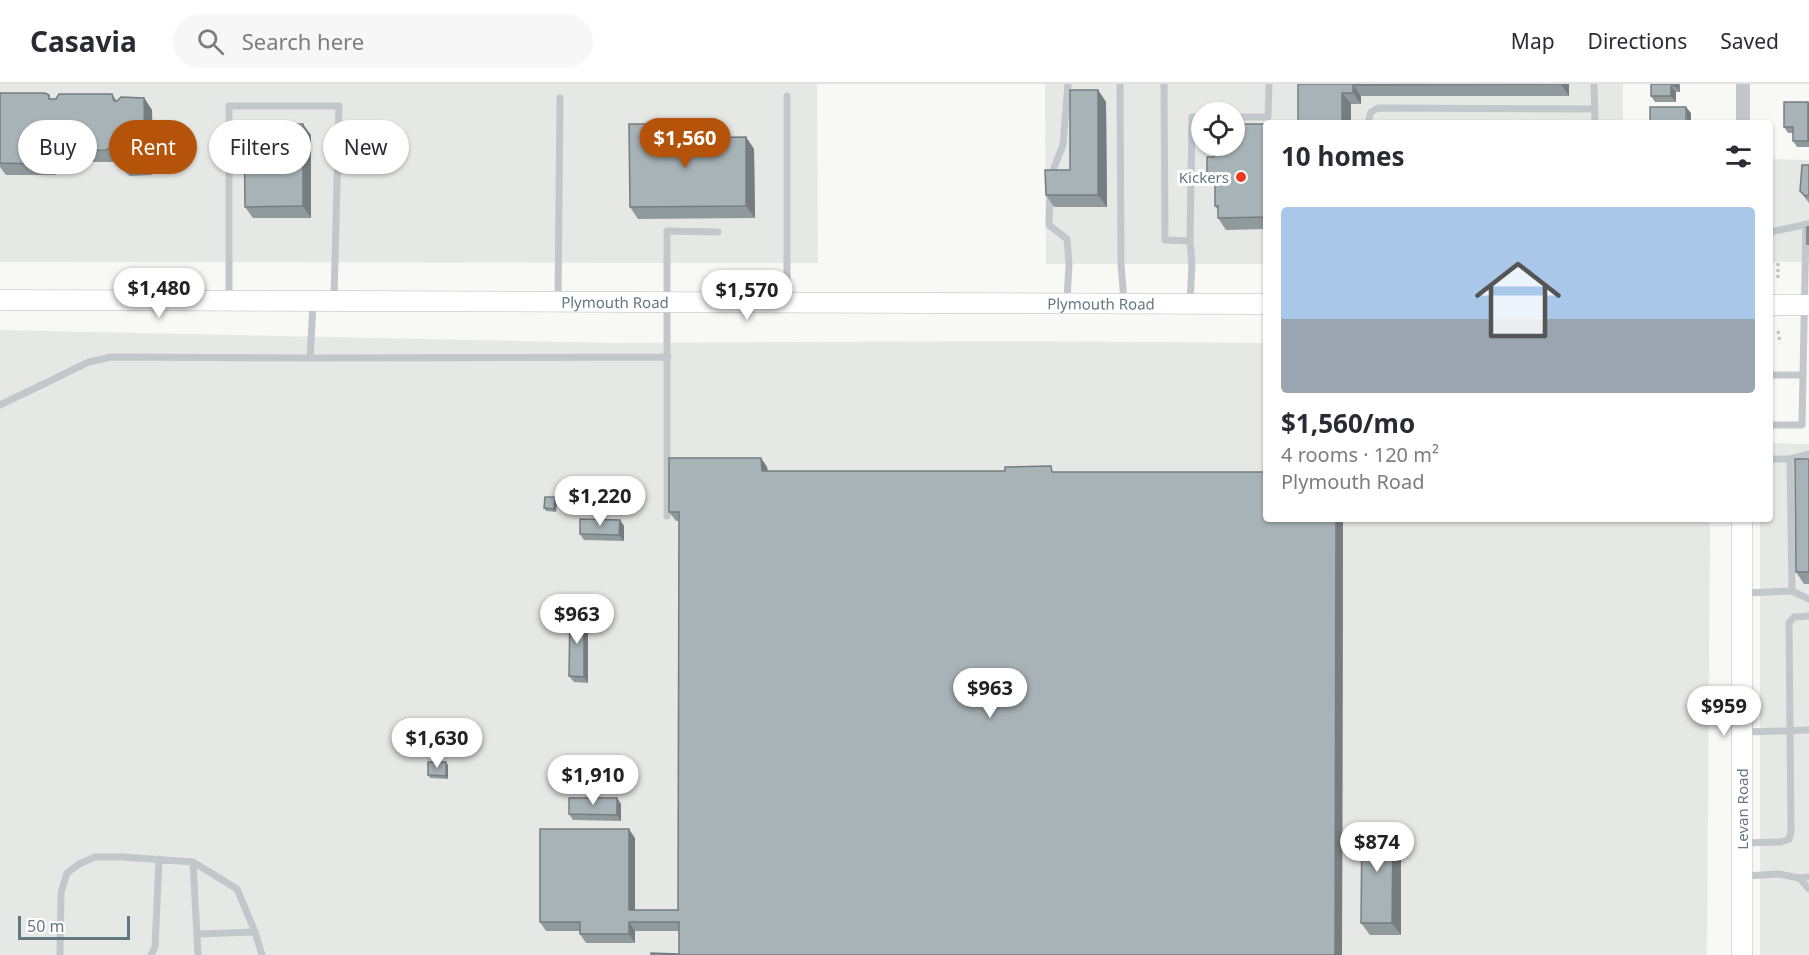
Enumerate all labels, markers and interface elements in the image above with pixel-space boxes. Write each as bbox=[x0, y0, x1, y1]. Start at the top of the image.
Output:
search box bbox=[173, 14, 593, 68]
text: Casavia bbox=[30, 22, 137, 60]
icon: search bbox=[194, 25, 227, 58]
text: Search here bbox=[242, 26, 364, 56]
text: Map bbox=[1511, 27, 1555, 55]
text: Directions bbox=[1588, 27, 1687, 55]
text: Saved bbox=[1720, 27, 1779, 55]
map controls bbox=[1191, 102, 1245, 156]
button: locate bbox=[1191, 102, 1245, 156]
pin: $1,560 bbox=[636, 118, 734, 169]
chip: Buy bbox=[18, 120, 97, 174]
chip: Rent bbox=[109, 120, 197, 174]
chip: Filters bbox=[209, 120, 311, 174]
chip: New bbox=[323, 120, 409, 174]
text: $1,560 bbox=[654, 124, 716, 151]
text: 10 homes bbox=[1281, 138, 1405, 174]
icon: filters bbox=[1722, 140, 1755, 173]
place label: Kickers bbox=[1179, 167, 1229, 187]
marker: Kickers bbox=[1234, 170, 1248, 184]
icon: home bbox=[1464, 246, 1572, 354]
pin: $1,480 bbox=[110, 268, 208, 319]
pin: $1,570 bbox=[698, 270, 796, 321]
text: $1,480 bbox=[128, 274, 190, 301]
text: $1,570 bbox=[716, 276, 778, 303]
street label: Plymouth Road bbox=[561, 292, 669, 312]
street label: Plymouth Road bbox=[1047, 293, 1155, 314]
text: $1,560/mo bbox=[1281, 405, 1415, 441]
text: 4 rooms · 120 m² bbox=[1281, 441, 1439, 468]
text: Plymouth Road bbox=[1281, 468, 1424, 495]
pin: $1,220 bbox=[551, 476, 649, 527]
text: $1,220 bbox=[569, 482, 631, 509]
pin: $963 bbox=[541, 594, 613, 645]
text: $963 bbox=[554, 600, 600, 627]
pin: $963 bbox=[954, 668, 1026, 719]
text: $963 bbox=[967, 674, 1013, 701]
pin: $959 bbox=[1688, 686, 1760, 737]
text: $959 bbox=[1701, 692, 1747, 719]
pin: $1,630 bbox=[388, 718, 486, 769]
text: $1,630 bbox=[406, 724, 468, 751]
pin: $1,910 bbox=[544, 755, 642, 806]
text: $1,910 bbox=[562, 761, 624, 788]
street label: Levan Road bbox=[1732, 768, 1752, 850]
pin: $874 bbox=[1341, 822, 1413, 873]
text: $874 bbox=[1354, 828, 1400, 855]
scale bar bbox=[18, 913, 130, 940]
text: 50 m bbox=[27, 915, 64, 937]

